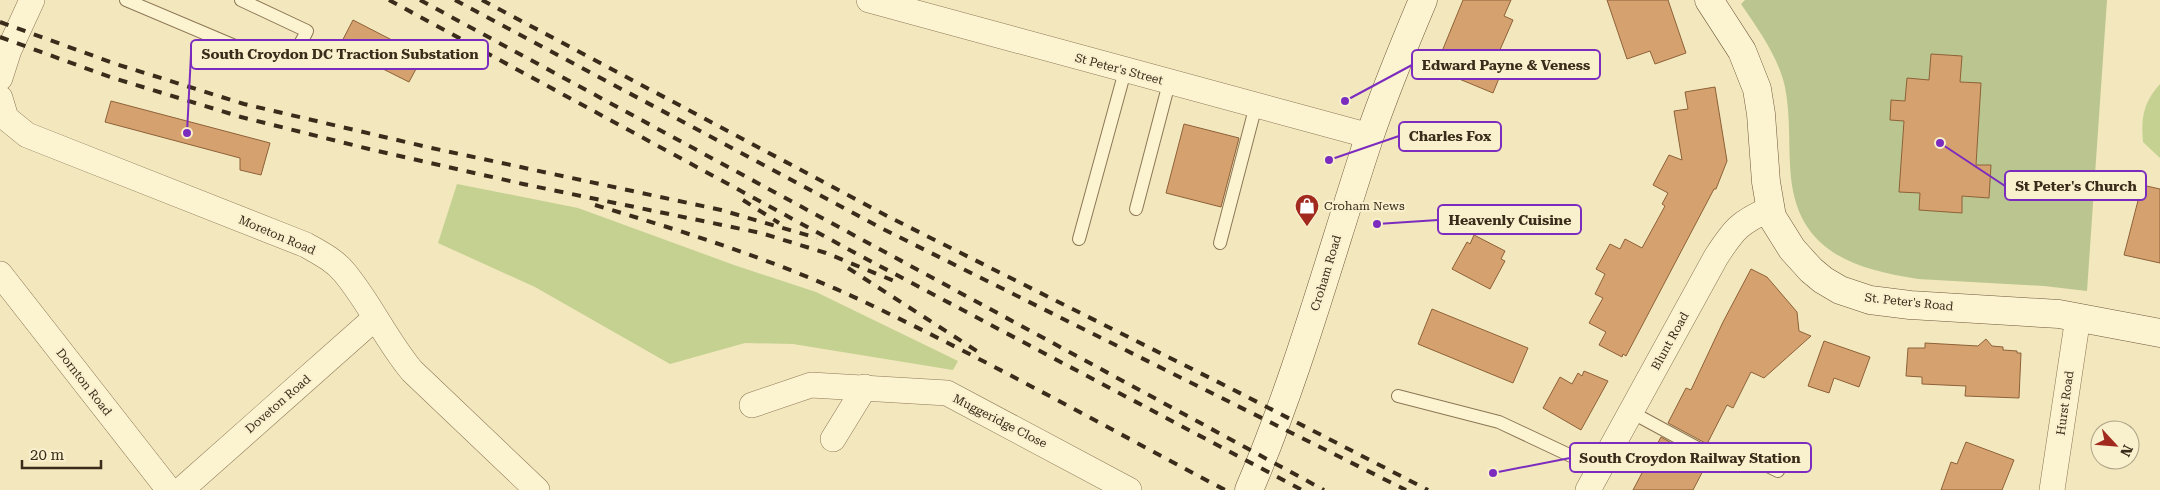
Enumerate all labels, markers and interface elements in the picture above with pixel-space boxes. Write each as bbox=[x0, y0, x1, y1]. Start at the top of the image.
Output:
callout: South Croydon DC Traction Substation bbox=[191, 40, 488, 69]
text: South Croydon DC Traction Substation bbox=[201, 46, 479, 62]
callout: Edward Payne & Veness bbox=[1412, 50, 1600, 79]
street label: St Peter's Street bbox=[1073, 51, 1165, 88]
text: Edward Payne & Veness bbox=[1422, 57, 1590, 73]
callout: Charles Fox bbox=[1399, 122, 1501, 151]
text: Charles Fox bbox=[1409, 128, 1492, 144]
callout: St Peter's Church bbox=[2005, 171, 2146, 200]
text: St Peter's Church bbox=[2015, 178, 2137, 194]
shop icon: Croham News bbox=[1294, 193, 1320, 227]
place label: Croham News bbox=[1324, 199, 1405, 213]
callout: Heavenly Cuisine bbox=[1438, 205, 1581, 234]
text: Heavenly Cuisine bbox=[1449, 212, 1571, 228]
street label: Moreton Road bbox=[236, 213, 318, 258]
street label: Croham Road bbox=[1308, 233, 1344, 313]
street label: St. Peter's Road bbox=[1864, 290, 1954, 314]
street label: Blunt Road bbox=[1648, 309, 1692, 372]
street label: Dornton Road bbox=[53, 346, 115, 419]
street label: Hurst Road bbox=[2054, 370, 2077, 436]
street label: Doveton Road bbox=[243, 372, 314, 436]
street label: Muggeridge Close bbox=[951, 391, 1050, 451]
north arrow bbox=[2090, 420, 2140, 470]
scale bar bbox=[22, 438, 101, 470]
text: N bbox=[2117, 442, 2136, 459]
callout: South Croydon Railway Station bbox=[1570, 443, 1811, 472]
text: 20 m bbox=[30, 446, 65, 464]
text: South Croydon Railway Station bbox=[1579, 450, 1801, 466]

